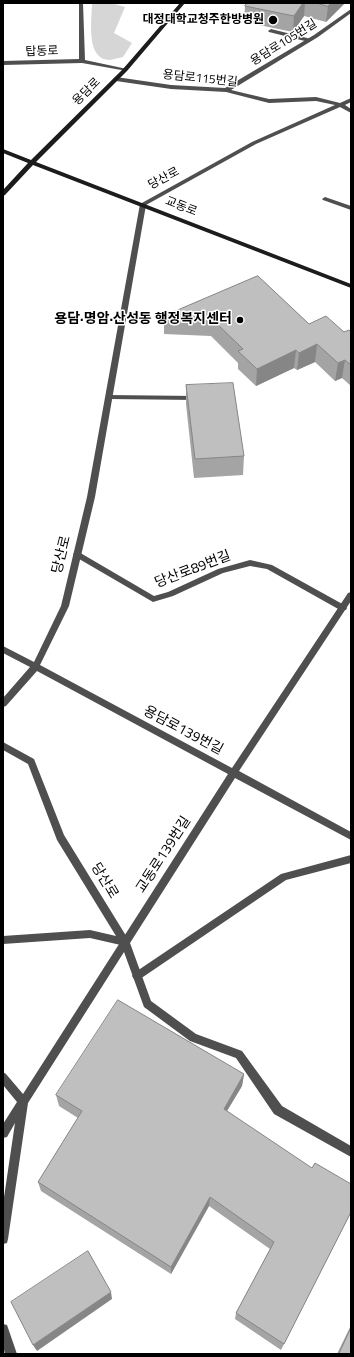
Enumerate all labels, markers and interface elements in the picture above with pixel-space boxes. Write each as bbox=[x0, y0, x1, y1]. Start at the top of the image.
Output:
place label: 대정대학교청주한방병원 bbox=[143, 13, 264, 27]
marker: 대정대학교청주한방병원 bbox=[267, 14, 279, 26]
street label: 용담로105번길 bbox=[248, 17, 320, 69]
street label: 탑동로 bbox=[25, 44, 59, 60]
street label: 용담로115번길 bbox=[162, 68, 238, 90]
street label: 용담로 bbox=[70, 75, 104, 109]
street label: 당산로 bbox=[146, 165, 182, 193]
street label: 교동로 bbox=[163, 194, 199, 220]
place label: 용담·명암·산성동 행정복지센터 bbox=[54, 312, 232, 328]
marker: 용담·명암·산성동 행정복지센터 bbox=[235, 315, 245, 325]
street label: 당산로 bbox=[49, 534, 75, 576]
street label: 당산로89번길 bbox=[153, 548, 233, 592]
street label: 용담로139번길 bbox=[140, 703, 226, 759]
street label: 교동로139번길 bbox=[133, 814, 195, 896]
street label: 당산로 bbox=[87, 860, 121, 902]

